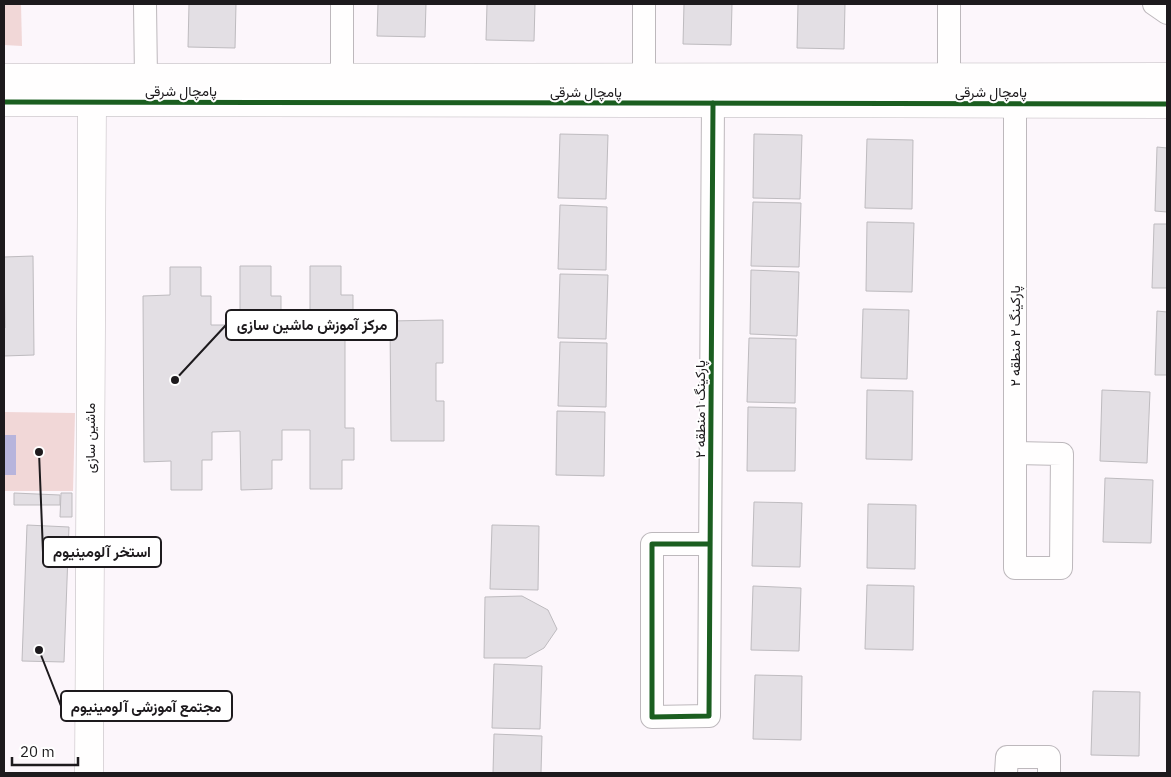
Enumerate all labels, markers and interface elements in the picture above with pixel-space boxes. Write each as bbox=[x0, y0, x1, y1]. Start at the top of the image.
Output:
street label: پامچال شرقی bbox=[145, 82, 217, 101]
street label: پامچال شرقی bbox=[550, 83, 622, 102]
street label: پامچال شرقی bbox=[955, 83, 1027, 102]
street label: پارکینگ ۲ منطقه ۲ bbox=[1006, 285, 1025, 387]
callout: مرکز آموزش ماشین سازی bbox=[226, 310, 397, 340]
text: مرکز آموزش ماشین سازی bbox=[237, 315, 387, 334]
street label: پارکینگ ۱ منطقه ۲ bbox=[691, 360, 710, 458]
street label: ماشین سازی bbox=[81, 403, 99, 473]
callout: استخر آلومینیوم bbox=[43, 537, 161, 567]
text: استخر آلومینیوم bbox=[53, 542, 151, 562]
callout: مجتمع آموزشی آلومینیوم bbox=[61, 691, 232, 721]
text: مجتمع آموزشی آلومینیوم bbox=[71, 697, 221, 717]
scale bar bbox=[12, 734, 79, 766]
text: 20 m bbox=[20, 742, 55, 761]

